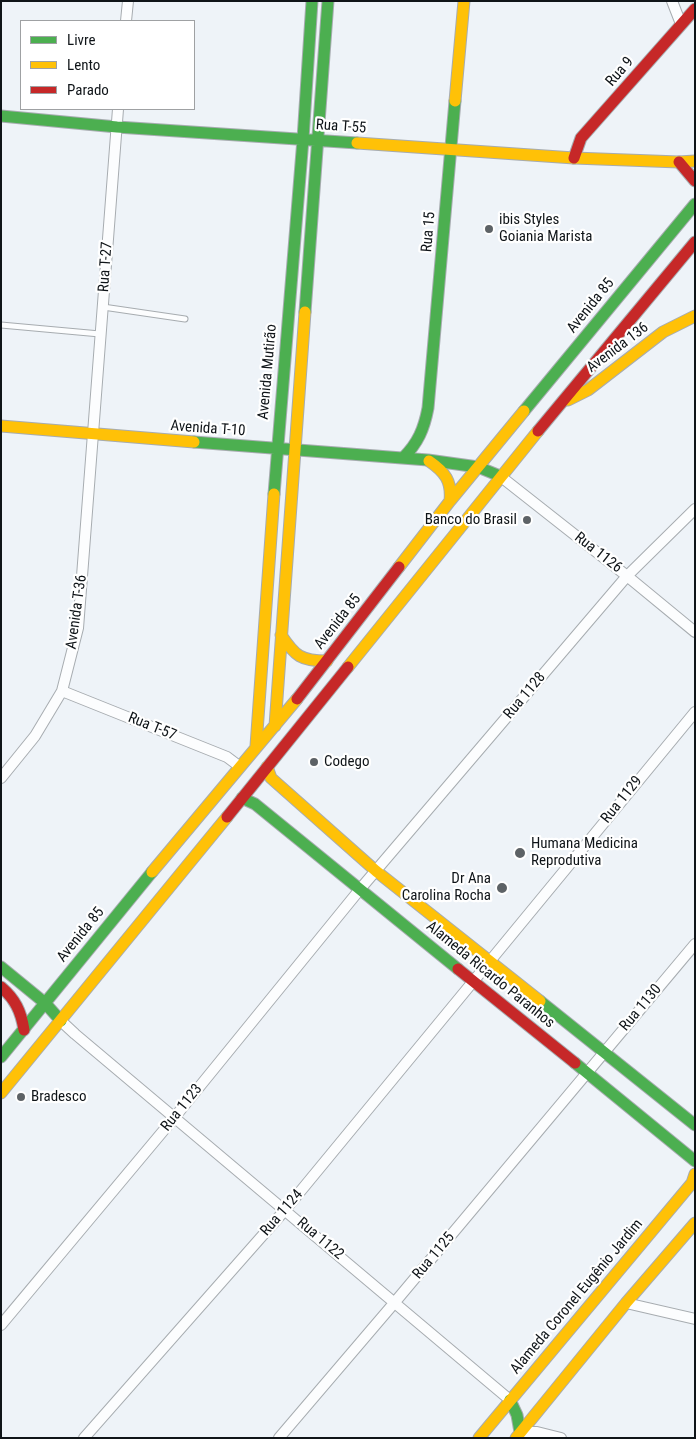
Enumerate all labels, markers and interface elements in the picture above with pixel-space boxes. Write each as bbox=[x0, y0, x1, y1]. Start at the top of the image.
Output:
legend bbox=[20, 20, 195, 110]
text: Livre bbox=[67, 31, 95, 49]
street label: Rua 9 bbox=[602, 54, 638, 90]
text: Lento bbox=[67, 56, 100, 74]
text: Parado bbox=[67, 81, 109, 99]
street label: Rua T-55 bbox=[315, 116, 367, 138]
street label: Rua 15 bbox=[418, 211, 440, 253]
place label: ibis Styles Goiania Marista bbox=[499, 211, 592, 246]
marker: ibis Styles Goiania Marista bbox=[483, 223, 495, 235]
street label: Rua T-27 bbox=[95, 241, 117, 293]
street label: Avenida 85 bbox=[563, 275, 619, 337]
street label: Avenida 136 bbox=[584, 319, 652, 377]
street label: Avenida Mutirão bbox=[255, 323, 281, 421]
street label: Avenida T-10 bbox=[170, 417, 246, 441]
place label: Banco do Brasil bbox=[425, 511, 517, 529]
marker: Banco do Brasil bbox=[521, 514, 533, 526]
street label: Rua 1126 bbox=[571, 529, 625, 577]
street label: Avenida T-36 bbox=[63, 574, 91, 650]
street label: Avenida 85 bbox=[311, 591, 365, 653]
street label: Rua 1128 bbox=[500, 669, 550, 723]
street label: Rua T-57 bbox=[125, 709, 179, 745]
place label: Codego bbox=[324, 753, 369, 771]
marker: Codego bbox=[308, 756, 320, 768]
street label: Rua 1129 bbox=[598, 773, 646, 827]
place label: Humana Medicina Reprodutiva bbox=[531, 835, 638, 870]
marker: Humana Medicina Reprodutiva bbox=[513, 846, 527, 860]
place label: Dr Ana Carolina Rocha bbox=[402, 870, 491, 905]
marker: Dr Ana Carolina Rocha bbox=[495, 881, 509, 895]
street label: Avenida 85 bbox=[53, 904, 109, 966]
street label: Alameda Ricardo Paranhos bbox=[422, 918, 558, 1032]
street label: Rua 1130 bbox=[616, 981, 666, 1035]
street label: Rua 1123 bbox=[158, 1081, 206, 1135]
place label: Bradesco bbox=[31, 1088, 86, 1106]
marker: Bradesco bbox=[15, 1091, 27, 1103]
street label: Rua 1124 bbox=[257, 1186, 307, 1240]
street label: Rua 1122 bbox=[293, 1214, 347, 1264]
street label: Alameda Coronel Eugênio Jardim bbox=[507, 1216, 647, 1378]
street label: Rua 1125 bbox=[409, 1229, 459, 1283]

